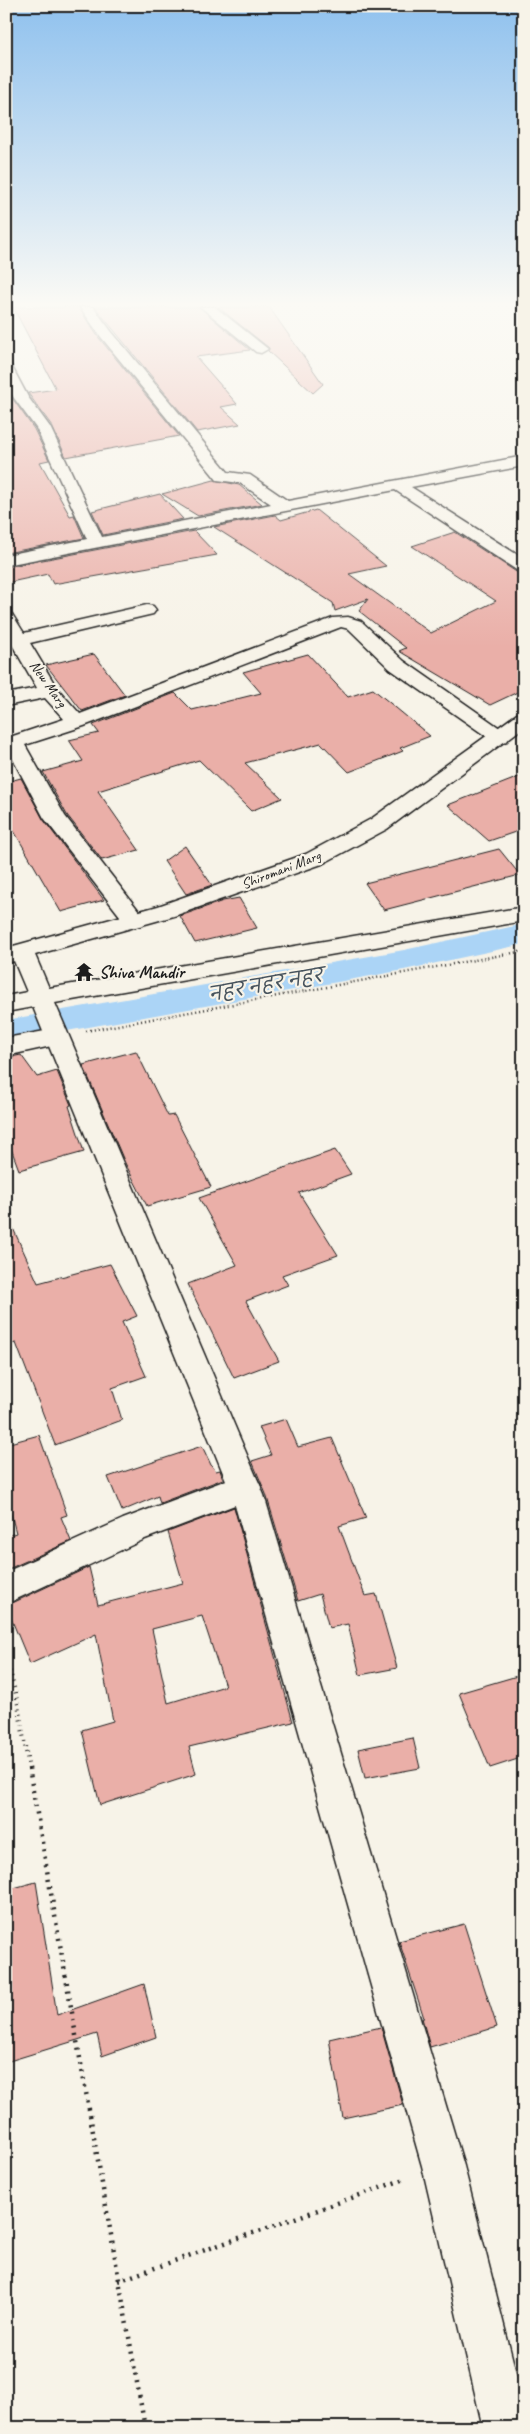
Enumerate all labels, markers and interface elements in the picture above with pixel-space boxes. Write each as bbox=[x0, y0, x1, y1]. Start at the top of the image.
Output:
street label: New Marg bbox=[25, 657, 72, 713]
street label: Shiromani Marg bbox=[239, 846, 325, 894]
temple icon: Shiva Mandir bbox=[73, 961, 95, 983]
place label: Shiva Mandir bbox=[99, 961, 187, 983]
water label: नहर नहर नहर bbox=[207, 962, 330, 1007]

